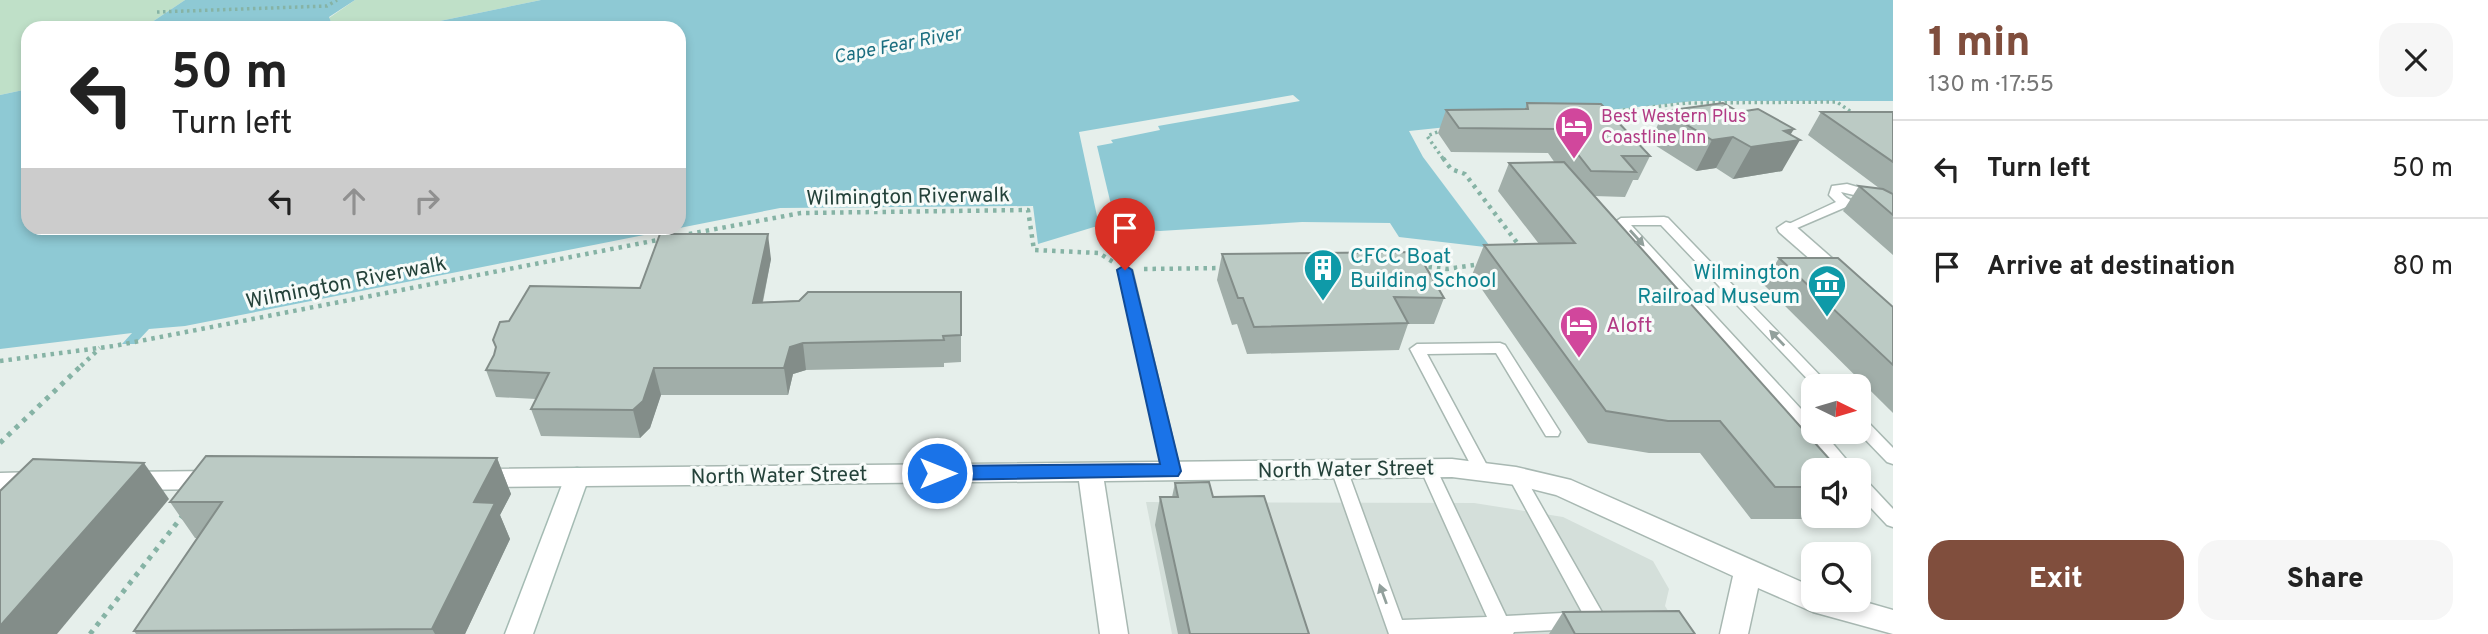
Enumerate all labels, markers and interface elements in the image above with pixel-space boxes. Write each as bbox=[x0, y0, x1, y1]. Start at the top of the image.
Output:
text: 1 min bbox=[1928, 18, 2031, 71]
water label: Cape Fear River bbox=[832, 22, 965, 70]
button: close bbox=[2379, 23, 2453, 97]
text: 50 m bbox=[171, 44, 288, 106]
icon: left bbox=[56, 49, 147, 140]
text: 130 m · 17:55 bbox=[1928, 71, 2054, 100]
text: Turn left bbox=[171, 105, 292, 145]
hotel icon: Best Western Plus Coastline Inn bbox=[1553, 105, 1595, 160]
place label: Best Western Plus Coastline Inn bbox=[1601, 106, 1746, 150]
icon: left bbox=[1928, 150, 1966, 188]
text: Turn left bbox=[1987, 153, 2091, 186]
text: 50 m bbox=[2392, 153, 2453, 186]
icon: left bbox=[262, 182, 300, 220]
icon: ahead bbox=[335, 182, 373, 220]
icon: right bbox=[408, 182, 446, 220]
street label: Wilmington Riverwalk bbox=[806, 182, 1010, 213]
pin bbox=[1095, 198, 1155, 270]
icon: arrive bbox=[1106, 209, 1144, 247]
one-way arrow bbox=[1628, 230, 1644, 247]
place label: CFCC Boat Building School bbox=[1350, 244, 1497, 295]
building icon: CFCC Boat Building School bbox=[1302, 247, 1344, 302]
icon: arrive bbox=[1928, 248, 1966, 286]
street label: Wilmington Riverwalk bbox=[244, 251, 449, 316]
text: Arrive at destination bbox=[1987, 251, 2235, 284]
text: 80 m bbox=[2393, 251, 2453, 284]
place label: Wilmington Railroad Museum bbox=[1637, 260, 1800, 311]
museum icon: Wilmington Railroad Museum bbox=[1806, 263, 1848, 318]
hotel icon: Aloft bbox=[1558, 304, 1600, 359]
place label: Aloft bbox=[1606, 313, 1652, 340]
one-way arrow bbox=[1769, 330, 1785, 347]
north arrow bbox=[1801, 374, 1871, 444]
map controls bbox=[1801, 374, 1871, 612]
position arrow bbox=[900, 436, 974, 510]
street label: North Water Street bbox=[1257, 455, 1435, 486]
button: sound bbox=[1801, 458, 1871, 528]
street label: North Water Street bbox=[690, 461, 868, 492]
button: Exit bbox=[1928, 540, 2184, 620]
button: Share bbox=[2198, 540, 2453, 620]
button: search bbox=[1801, 542, 1871, 612]
one-way arrow bbox=[1378, 583, 1389, 604]

